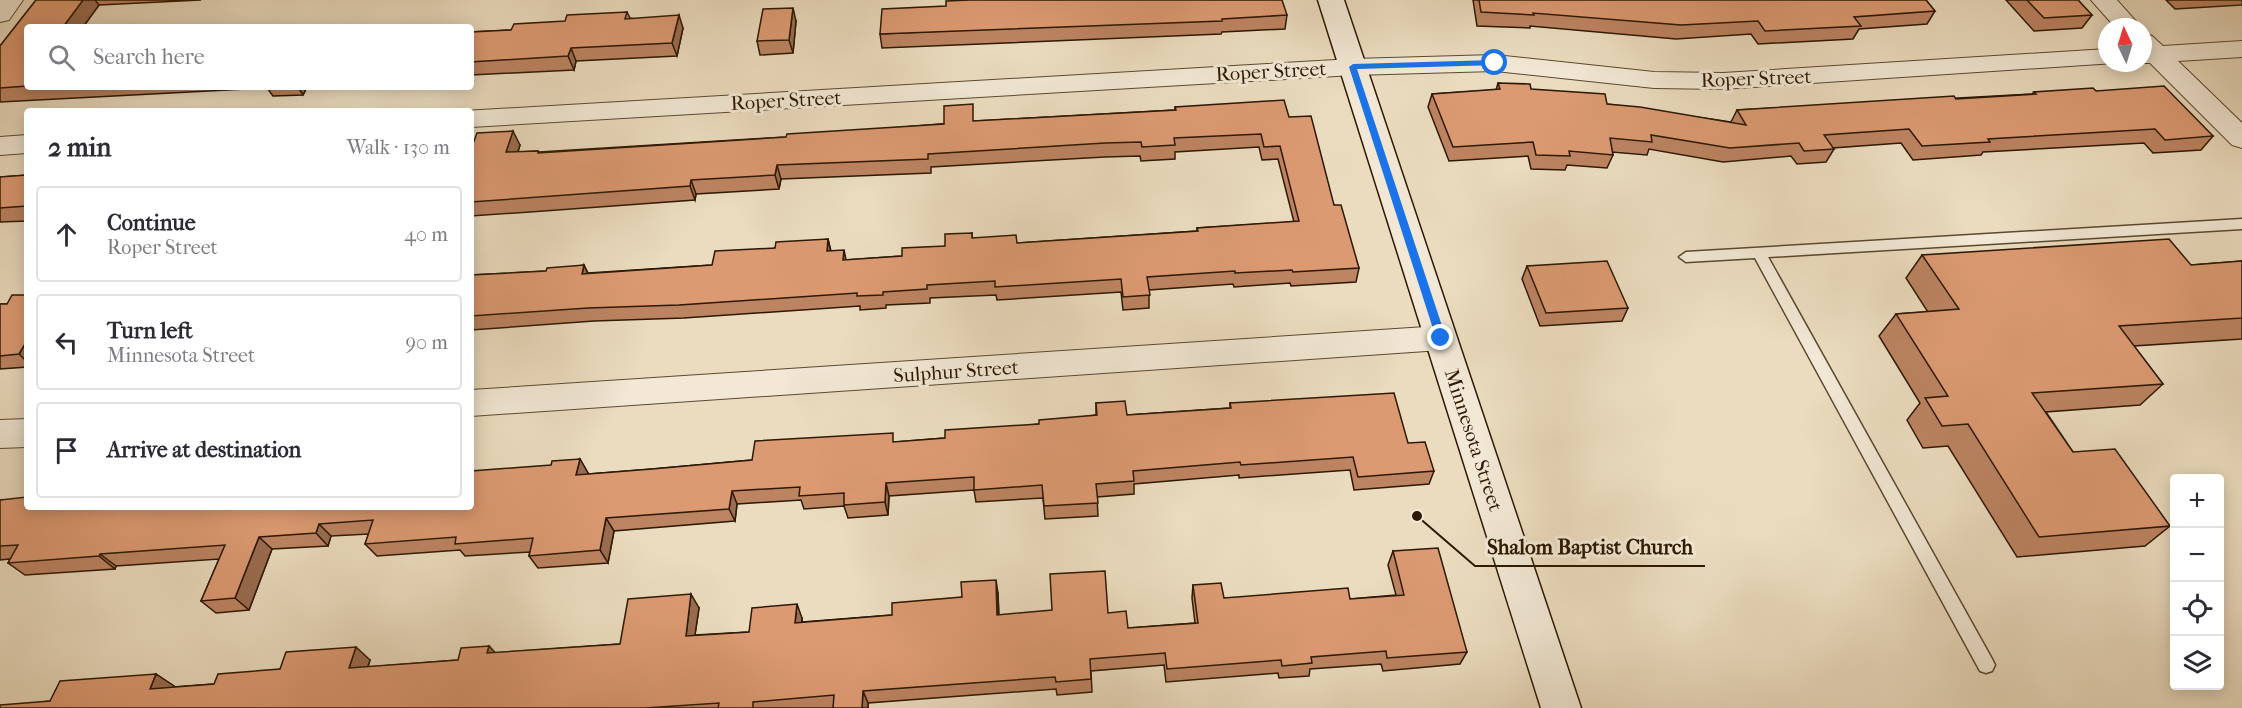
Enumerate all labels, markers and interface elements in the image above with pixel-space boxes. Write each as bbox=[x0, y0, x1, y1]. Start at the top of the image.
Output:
north arrow bbox=[2098, 18, 2152, 72]
search box bbox=[24, 24, 474, 90]
icon: search bbox=[45, 41, 78, 74]
text: Search here bbox=[93, 44, 205, 70]
route start bbox=[1481, 49, 1507, 75]
street label: Roper Street bbox=[1215, 57, 1327, 86]
street label: Roper Street bbox=[1700, 65, 1812, 92]
street label: Roper Street bbox=[730, 86, 842, 115]
text: 2 min bbox=[48, 132, 111, 163]
text: Walk · 130 m bbox=[347, 136, 450, 159]
text: Continue bbox=[107, 210, 196, 236]
icon: ahead bbox=[50, 218, 83, 251]
text: 40 m bbox=[404, 223, 448, 246]
text: Roper Street bbox=[107, 236, 218, 259]
text: Turn left bbox=[107, 318, 193, 344]
route end bbox=[1427, 324, 1453, 350]
icon: left bbox=[50, 326, 83, 359]
text: 90 m bbox=[406, 331, 448, 354]
text: Minnesota Street bbox=[107, 344, 255, 367]
street label: Sulphur Street bbox=[893, 356, 1019, 387]
street label: Minnesota Street bbox=[1440, 366, 1507, 514]
icon: arrive bbox=[50, 434, 83, 467]
text: Arrive at destination bbox=[107, 437, 301, 463]
map controls bbox=[2170, 474, 2224, 690]
button: + bbox=[2170, 474, 2224, 528]
callout: Shalom Baptist Church bbox=[1475, 527, 1705, 566]
button: − bbox=[2170, 528, 2224, 582]
text: Shalom Baptist Church bbox=[1487, 535, 1693, 559]
button: locate bbox=[2170, 582, 2224, 636]
button: layers bbox=[2170, 636, 2224, 690]

